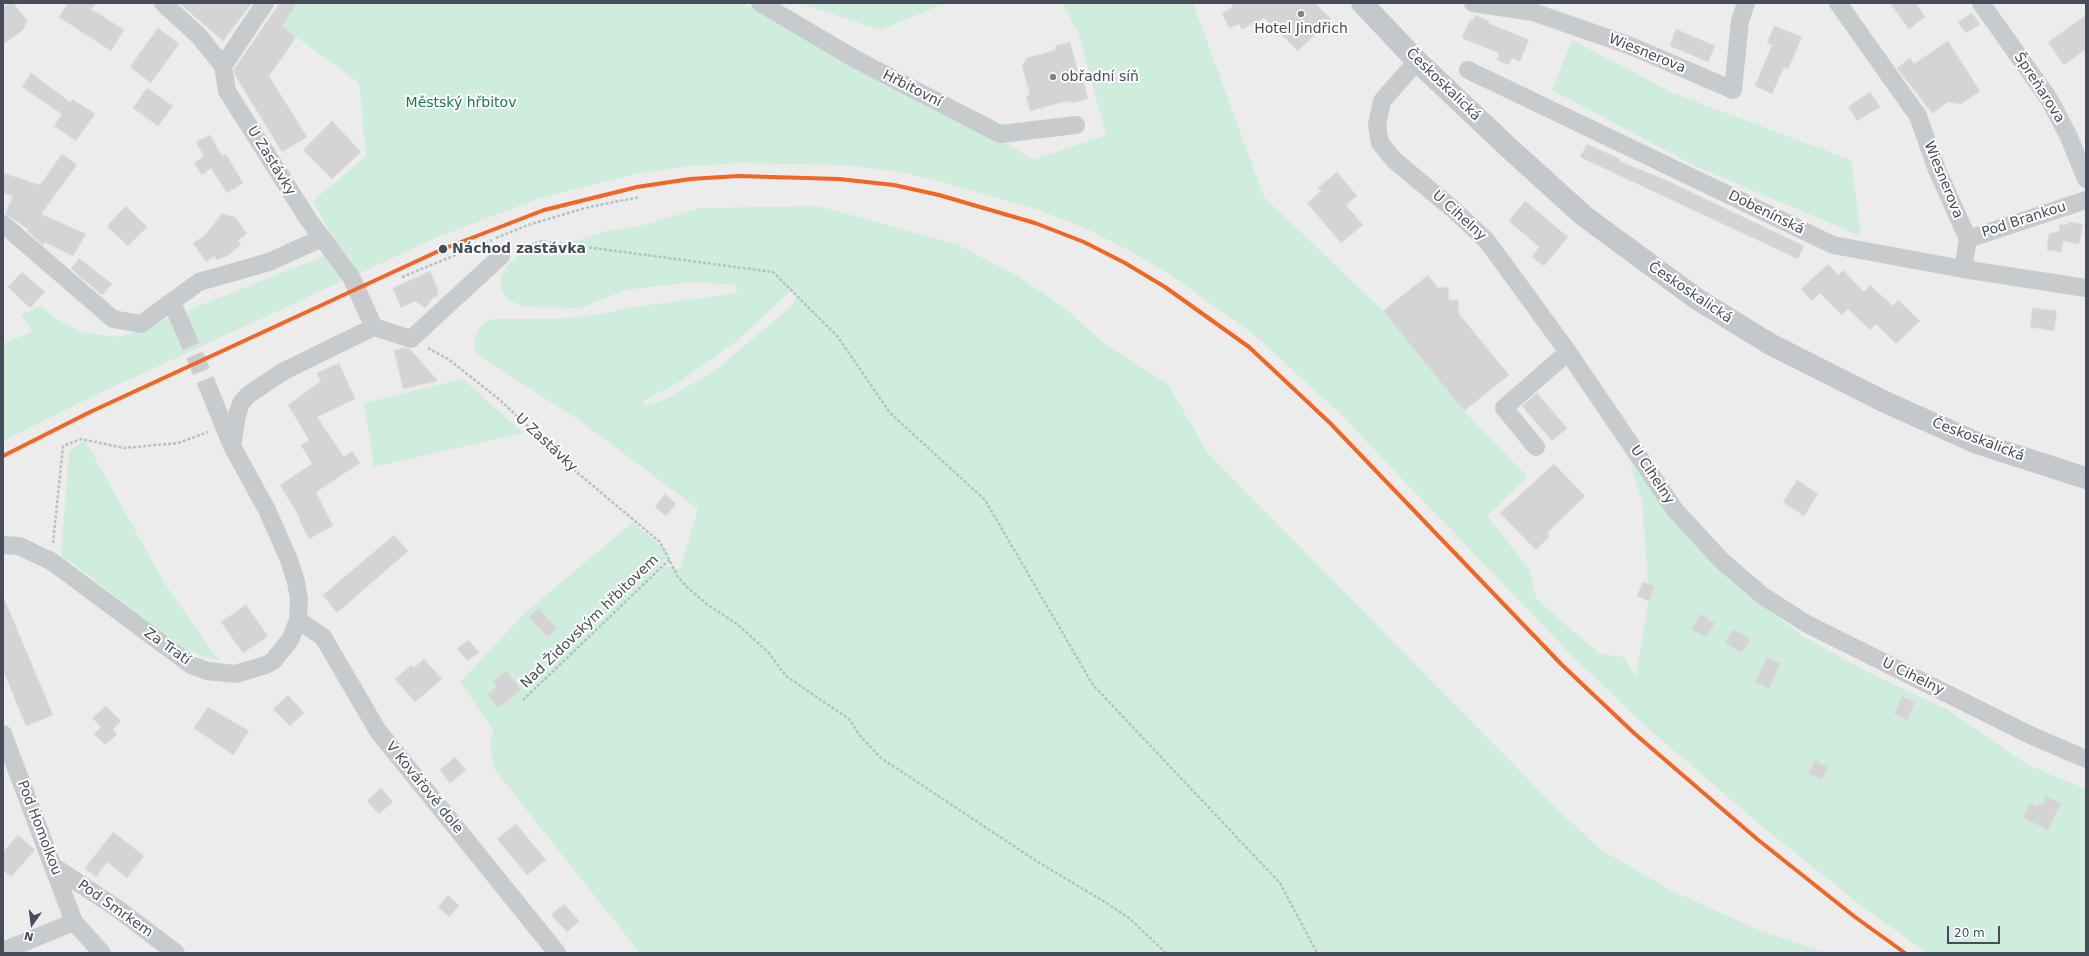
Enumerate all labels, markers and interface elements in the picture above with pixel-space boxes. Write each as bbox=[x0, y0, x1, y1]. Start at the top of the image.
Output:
marker: Hotel Jindřich bbox=[1296, 9, 1306, 19]
place label: Hotel Jindřich bbox=[1254, 21, 1348, 37]
street label: Wiesnerova bbox=[1606, 31, 1688, 77]
street label: Českoskalická bbox=[1402, 45, 1484, 125]
street label: Špreňarova bbox=[2010, 50, 2068, 126]
street label: Hřbitovní bbox=[880, 67, 944, 111]
place label: obřadní síň bbox=[1061, 69, 1139, 85]
marker: obřadní síň bbox=[1048, 72, 1058, 82]
park label: Městský hřbitov bbox=[406, 95, 516, 111]
street label: U Zastávky bbox=[243, 123, 299, 199]
street label: Wiesnerova bbox=[1920, 139, 1966, 221]
street label: U Cihelny bbox=[1429, 187, 1489, 245]
street label: Dobenínská bbox=[1725, 187, 1807, 239]
street label: Pod Brankou bbox=[1980, 198, 2068, 242]
place label: Náchod zastávka bbox=[452, 241, 586, 257]
marker: Náchod zastávka bbox=[437, 243, 449, 255]
street label: Českoskalická bbox=[1645, 259, 1735, 327]
street label: U Zastávky bbox=[512, 410, 580, 476]
street label: Českoskalická bbox=[1929, 415, 2027, 465]
street label: U Cihelny bbox=[1626, 443, 1678, 507]
street label: Nad Židovským hřbitovem bbox=[518, 552, 662, 692]
street label: Za Tratí bbox=[141, 625, 193, 669]
street label: U Cihelny bbox=[1879, 655, 1947, 699]
street label: V Kovářově dole bbox=[382, 739, 466, 837]
street label: Pod Homolkou bbox=[13, 778, 65, 878]
street label: Pod Smrkem bbox=[74, 877, 156, 941]
north arrow bbox=[12, 904, 52, 944]
scale bar bbox=[1949, 918, 2002, 944]
text: 20 m bbox=[1954, 926, 1985, 940]
text: N bbox=[23, 929, 35, 944]

